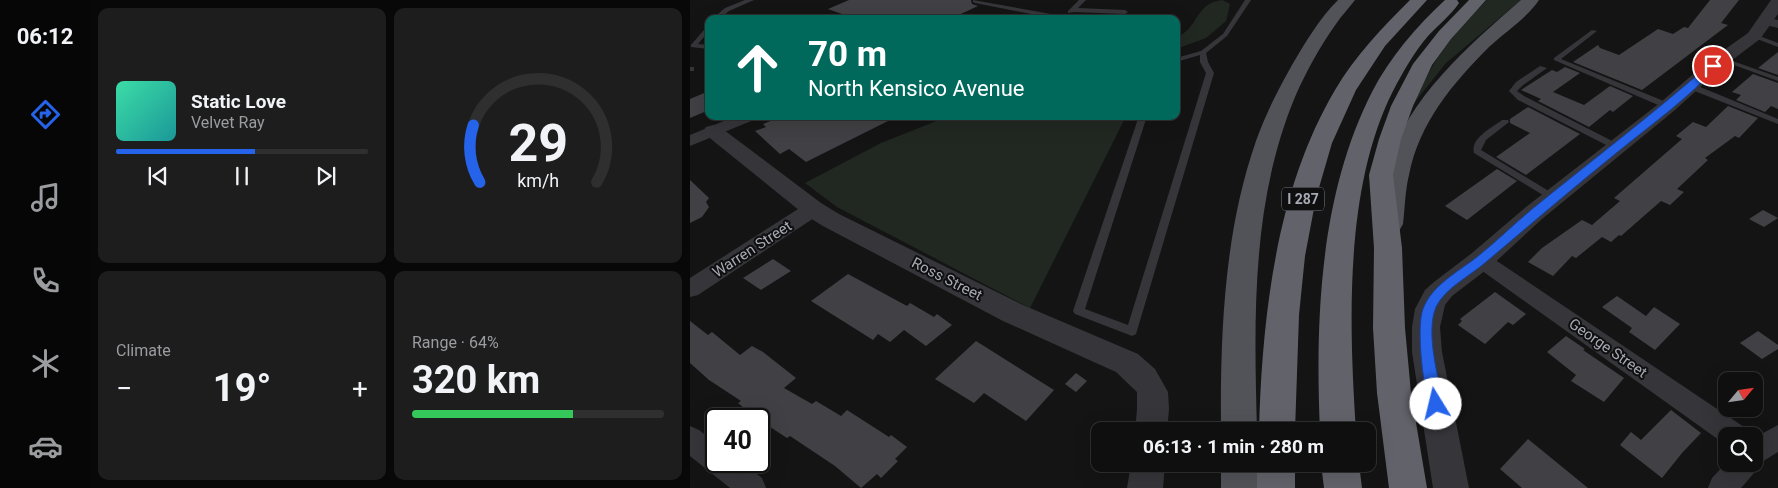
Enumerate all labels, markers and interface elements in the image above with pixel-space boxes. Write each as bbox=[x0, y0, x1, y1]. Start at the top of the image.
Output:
text: 06:12 bbox=[17, 24, 73, 49]
text: 70 m bbox=[808, 34, 887, 75]
icon: ahead bbox=[725, 35, 790, 100]
pin bbox=[1692, 45, 1734, 87]
icon: arrive bbox=[1699, 52, 1727, 80]
text: North Kensico Avenue bbox=[808, 76, 1025, 101]
text: Static Love bbox=[191, 90, 286, 113]
icon: directions bbox=[28, 97, 63, 132]
text: Velvet Ray bbox=[191, 113, 265, 132]
text: 29 bbox=[508, 113, 568, 174]
icon: previous bbox=[144, 162, 172, 190]
icon: pause bbox=[228, 162, 256, 190]
icon: next bbox=[312, 162, 340, 190]
text: km/h bbox=[517, 170, 559, 191]
icon: music bbox=[28, 180, 63, 215]
road number: I 287 bbox=[1282, 188, 1324, 210]
street label: Warren Street bbox=[709, 217, 795, 281]
street label: Ross Street bbox=[909, 254, 985, 304]
icon: phone bbox=[28, 263, 63, 298]
street label: George Street bbox=[1565, 314, 1651, 382]
text: Range · 64% bbox=[412, 333, 499, 352]
text: Climate bbox=[116, 341, 171, 360]
icon: climate bbox=[28, 346, 63, 381]
text: 320 km bbox=[412, 358, 540, 402]
text: 19° bbox=[213, 366, 271, 410]
text: − bbox=[116, 372, 132, 405]
text: + bbox=[352, 372, 368, 405]
north arrow bbox=[1718, 372, 1762, 418]
map controls bbox=[1718, 372, 1763, 472]
position arrow bbox=[1409, 377, 1461, 429]
speed limit sign: 40 bbox=[705, 408, 770, 473]
button: search bbox=[1718, 427, 1763, 472]
icon: car bbox=[28, 429, 63, 464]
text: 06:13 · 1 min · 280 m bbox=[1143, 435, 1324, 458]

